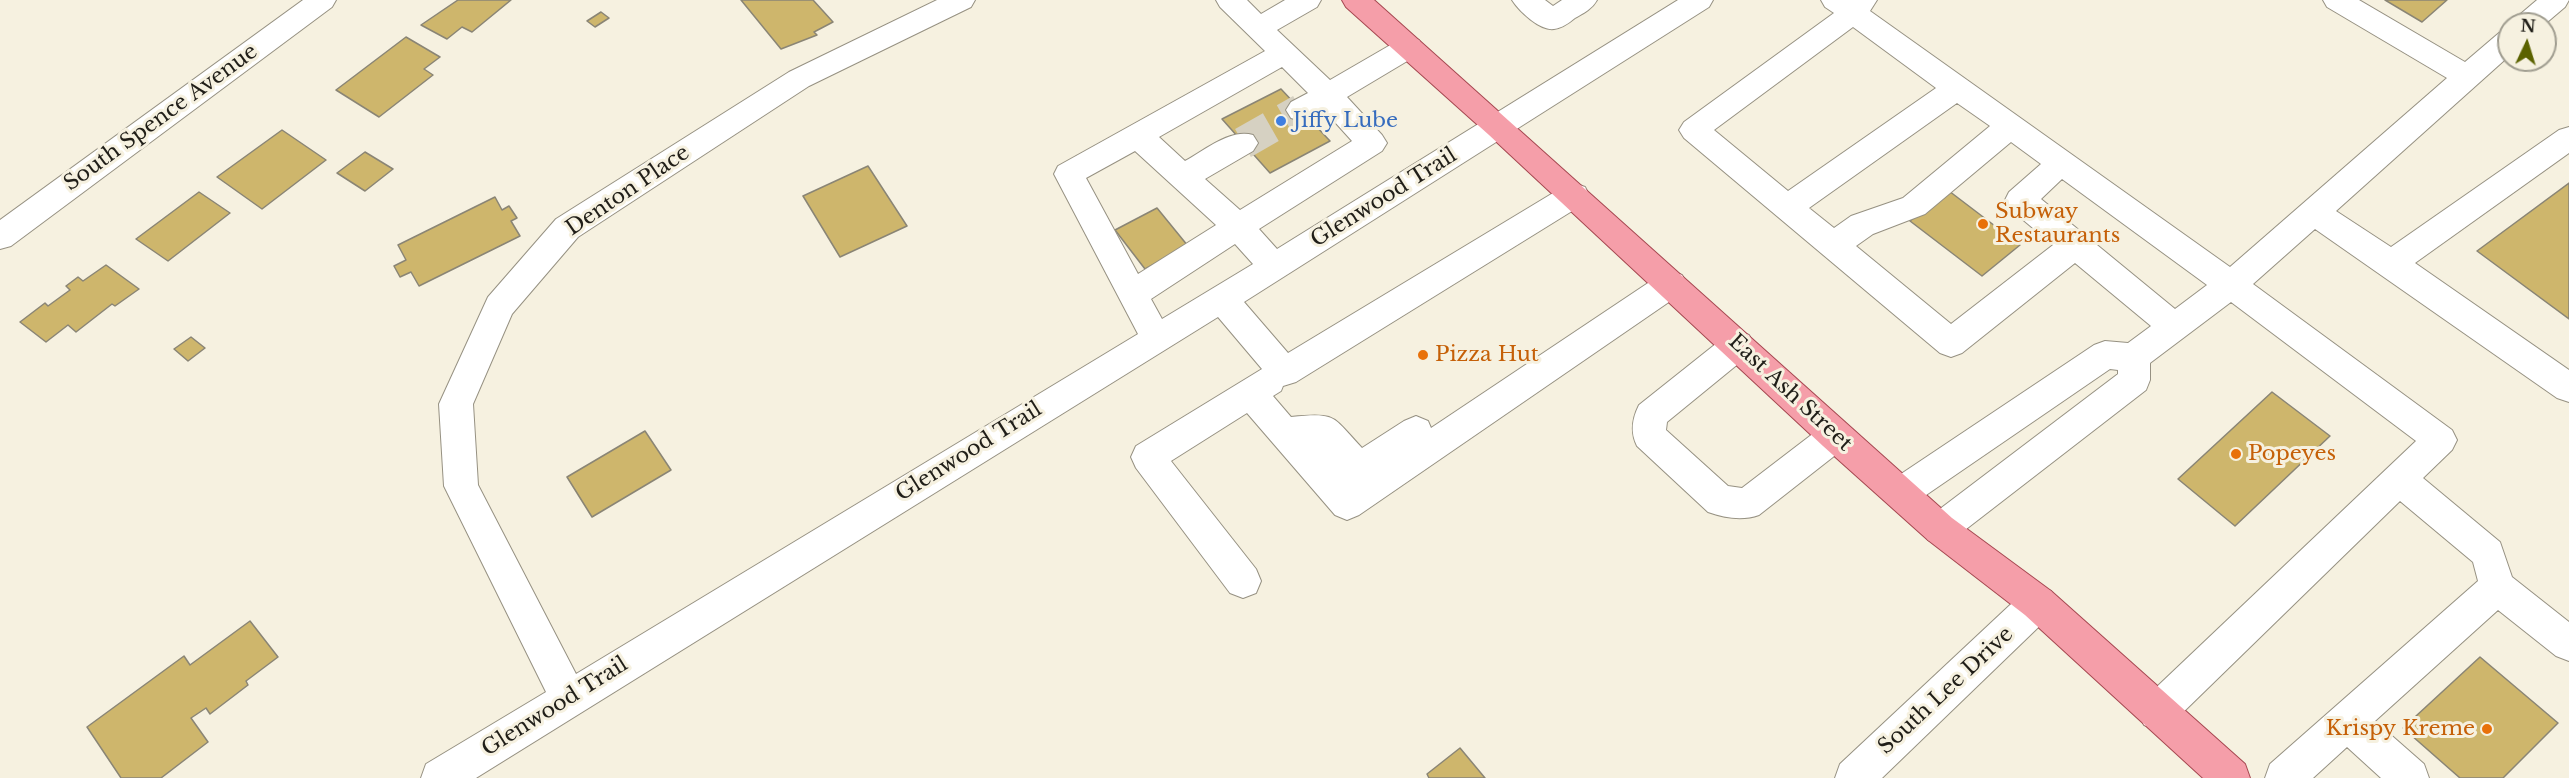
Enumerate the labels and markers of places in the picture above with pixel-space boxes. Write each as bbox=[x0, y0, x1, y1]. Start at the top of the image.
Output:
place label: Jiffy Lube bbox=[1293, 108, 1398, 134]
marker: Jiffy Lube bbox=[1274, 114, 1288, 128]
place label: Subway Restaurants bbox=[1995, 199, 2120, 249]
marker: Subway Restaurants bbox=[1976, 217, 1990, 231]
place label: Pizza Hut bbox=[1435, 342, 1539, 368]
marker: Pizza Hut bbox=[1416, 348, 1430, 362]
place label: Popeyes bbox=[2248, 441, 2336, 467]
marker: Popeyes bbox=[2229, 447, 2243, 461]
place label: Krispy Kreme bbox=[2326, 716, 2475, 742]
marker: Krispy Kreme bbox=[2480, 722, 2494, 736]

